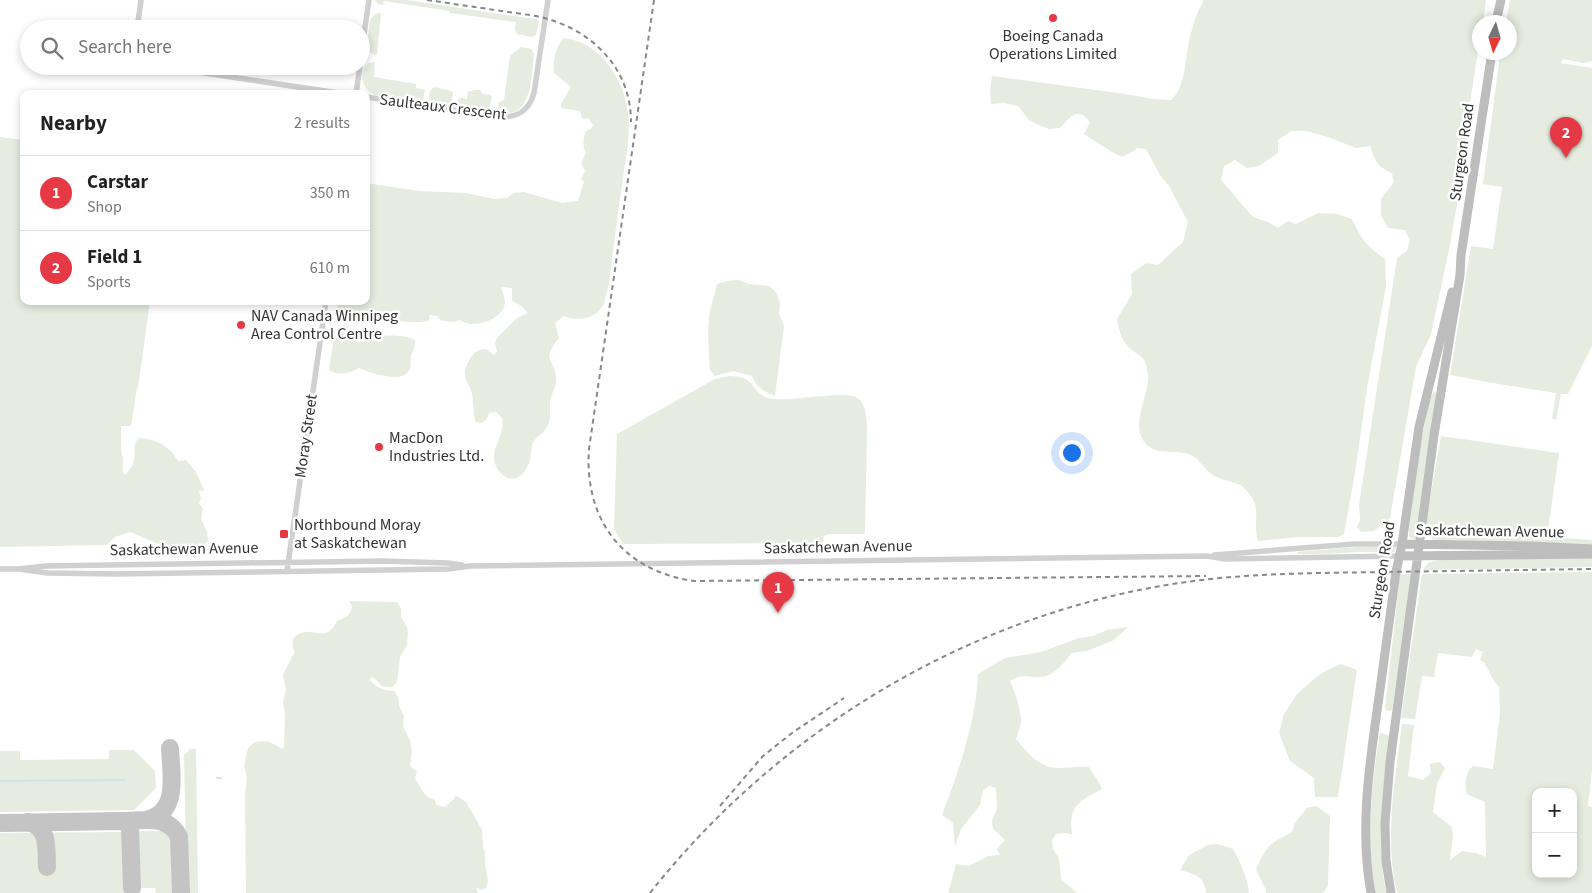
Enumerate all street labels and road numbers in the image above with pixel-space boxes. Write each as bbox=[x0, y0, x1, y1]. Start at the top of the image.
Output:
street label: Saulteaux Crescent bbox=[378, 88, 508, 126]
street label: Sturgeon Road bbox=[1444, 102, 1480, 202]
street label: Moray Street bbox=[289, 392, 323, 479]
street label: Saskatchewan Avenue bbox=[1415, 519, 1565, 543]
street label: Sturgeon Road bbox=[1363, 520, 1401, 620]
street label: Saskatchewan Avenue bbox=[763, 535, 913, 559]
street label: Saskatchewan Avenue bbox=[109, 537, 259, 561]

